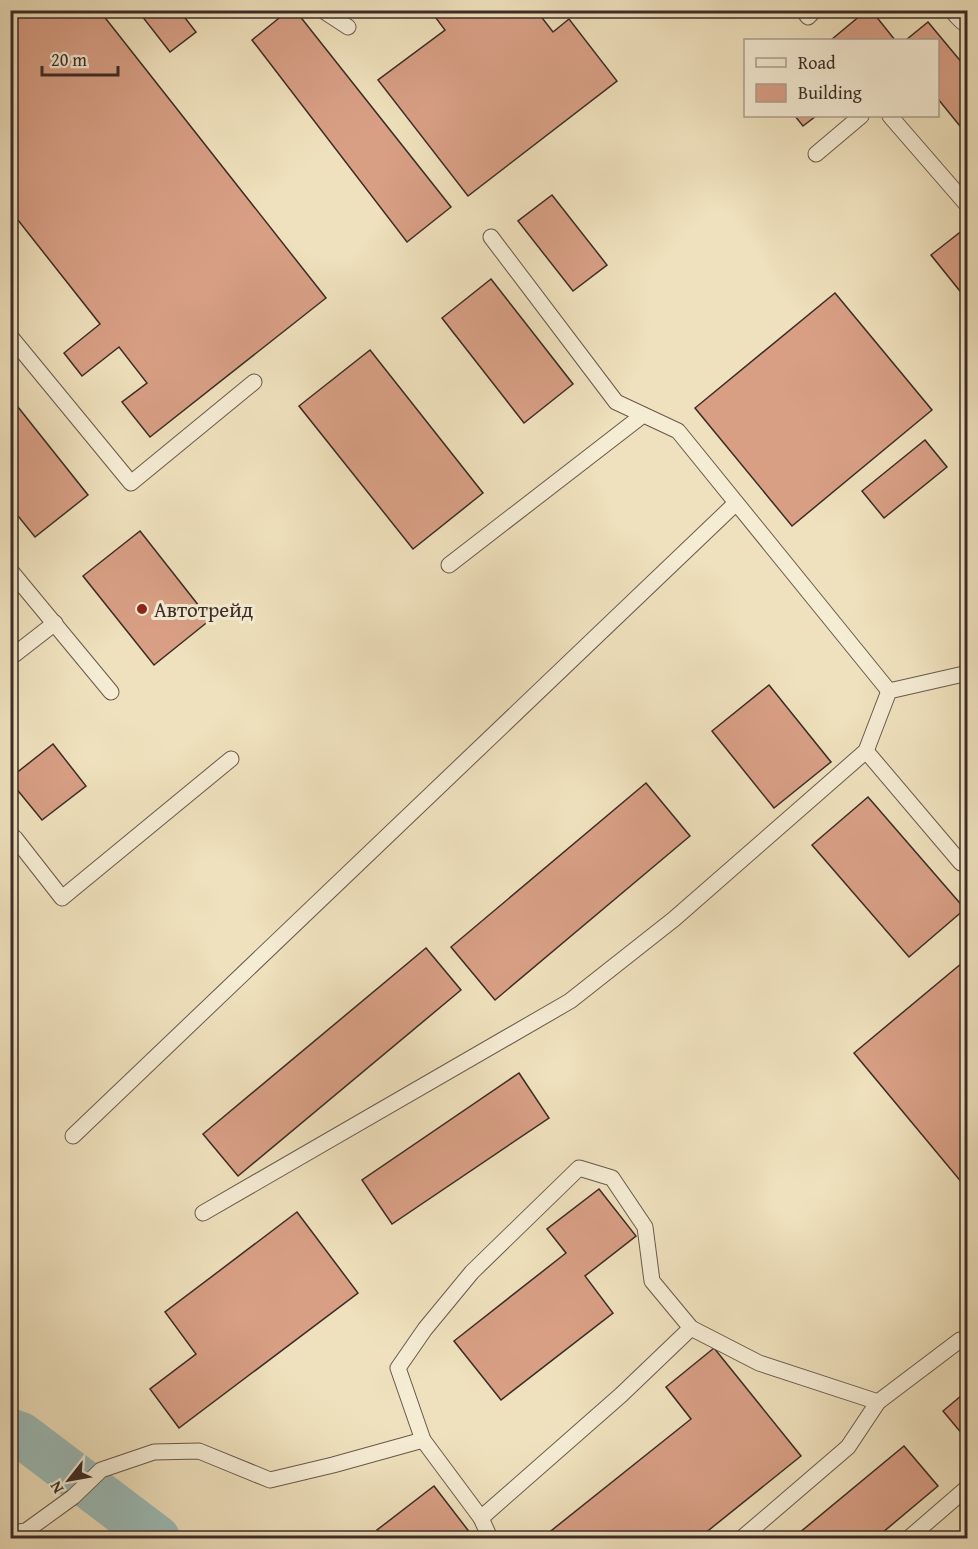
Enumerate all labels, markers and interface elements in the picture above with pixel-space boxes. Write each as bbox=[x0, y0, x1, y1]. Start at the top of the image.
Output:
scale bar bbox=[42, 39, 118, 77]
legend bbox=[744, 39, 939, 117]
text: 20 m bbox=[51, 46, 87, 73]
text: Road bbox=[798, 49, 836, 76]
text: Building bbox=[798, 79, 862, 106]
place label: Автотрейд bbox=[154, 594, 254, 625]
marker: Автотрейд bbox=[135, 602, 149, 616]
north arrow bbox=[39, 1450, 99, 1510]
text: N bbox=[43, 1477, 69, 1498]

